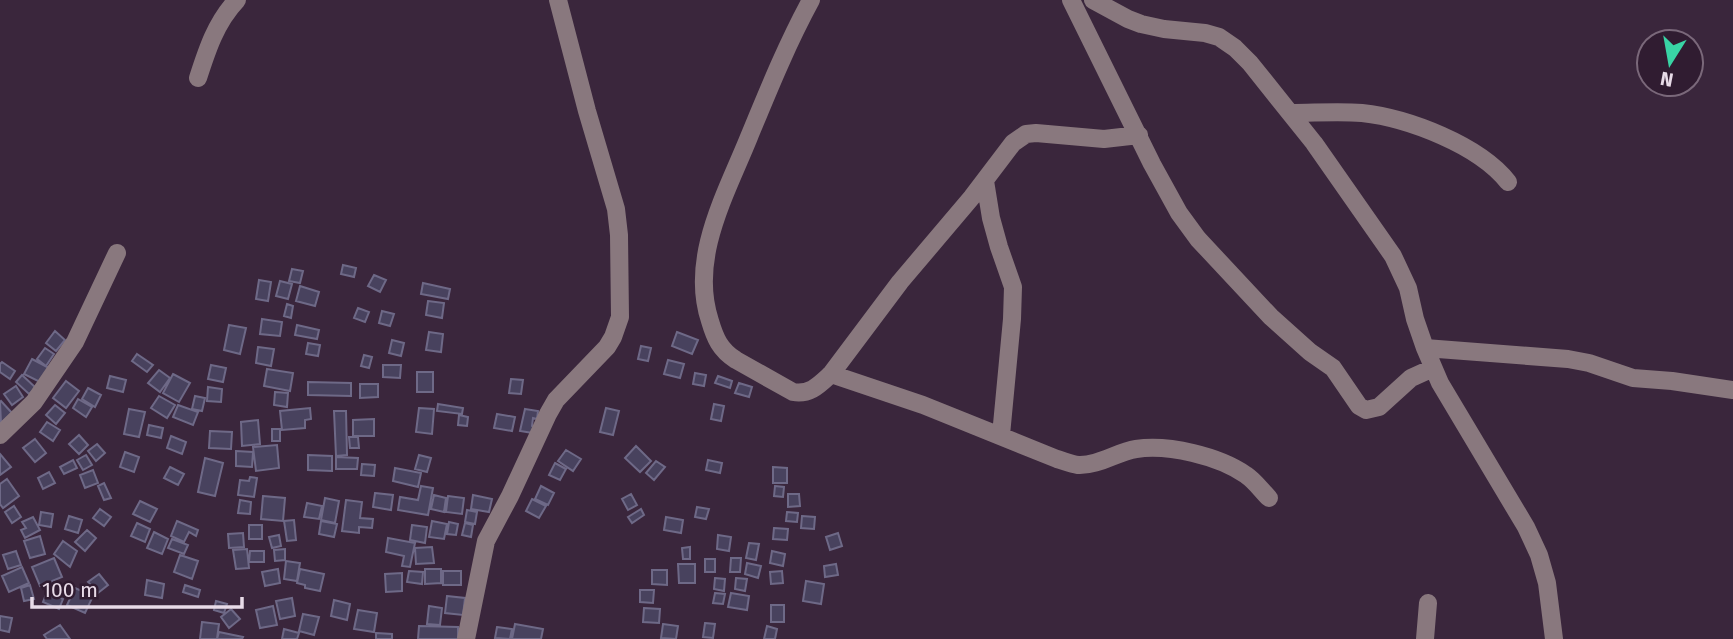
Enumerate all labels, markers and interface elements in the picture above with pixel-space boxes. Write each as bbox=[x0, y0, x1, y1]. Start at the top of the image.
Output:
north arrow bbox=[1635, 28, 1705, 98]
text: N bbox=[1658, 67, 1675, 92]
scale bar bbox=[32, 566, 242, 610]
text: 100 m bbox=[42, 577, 98, 603]

